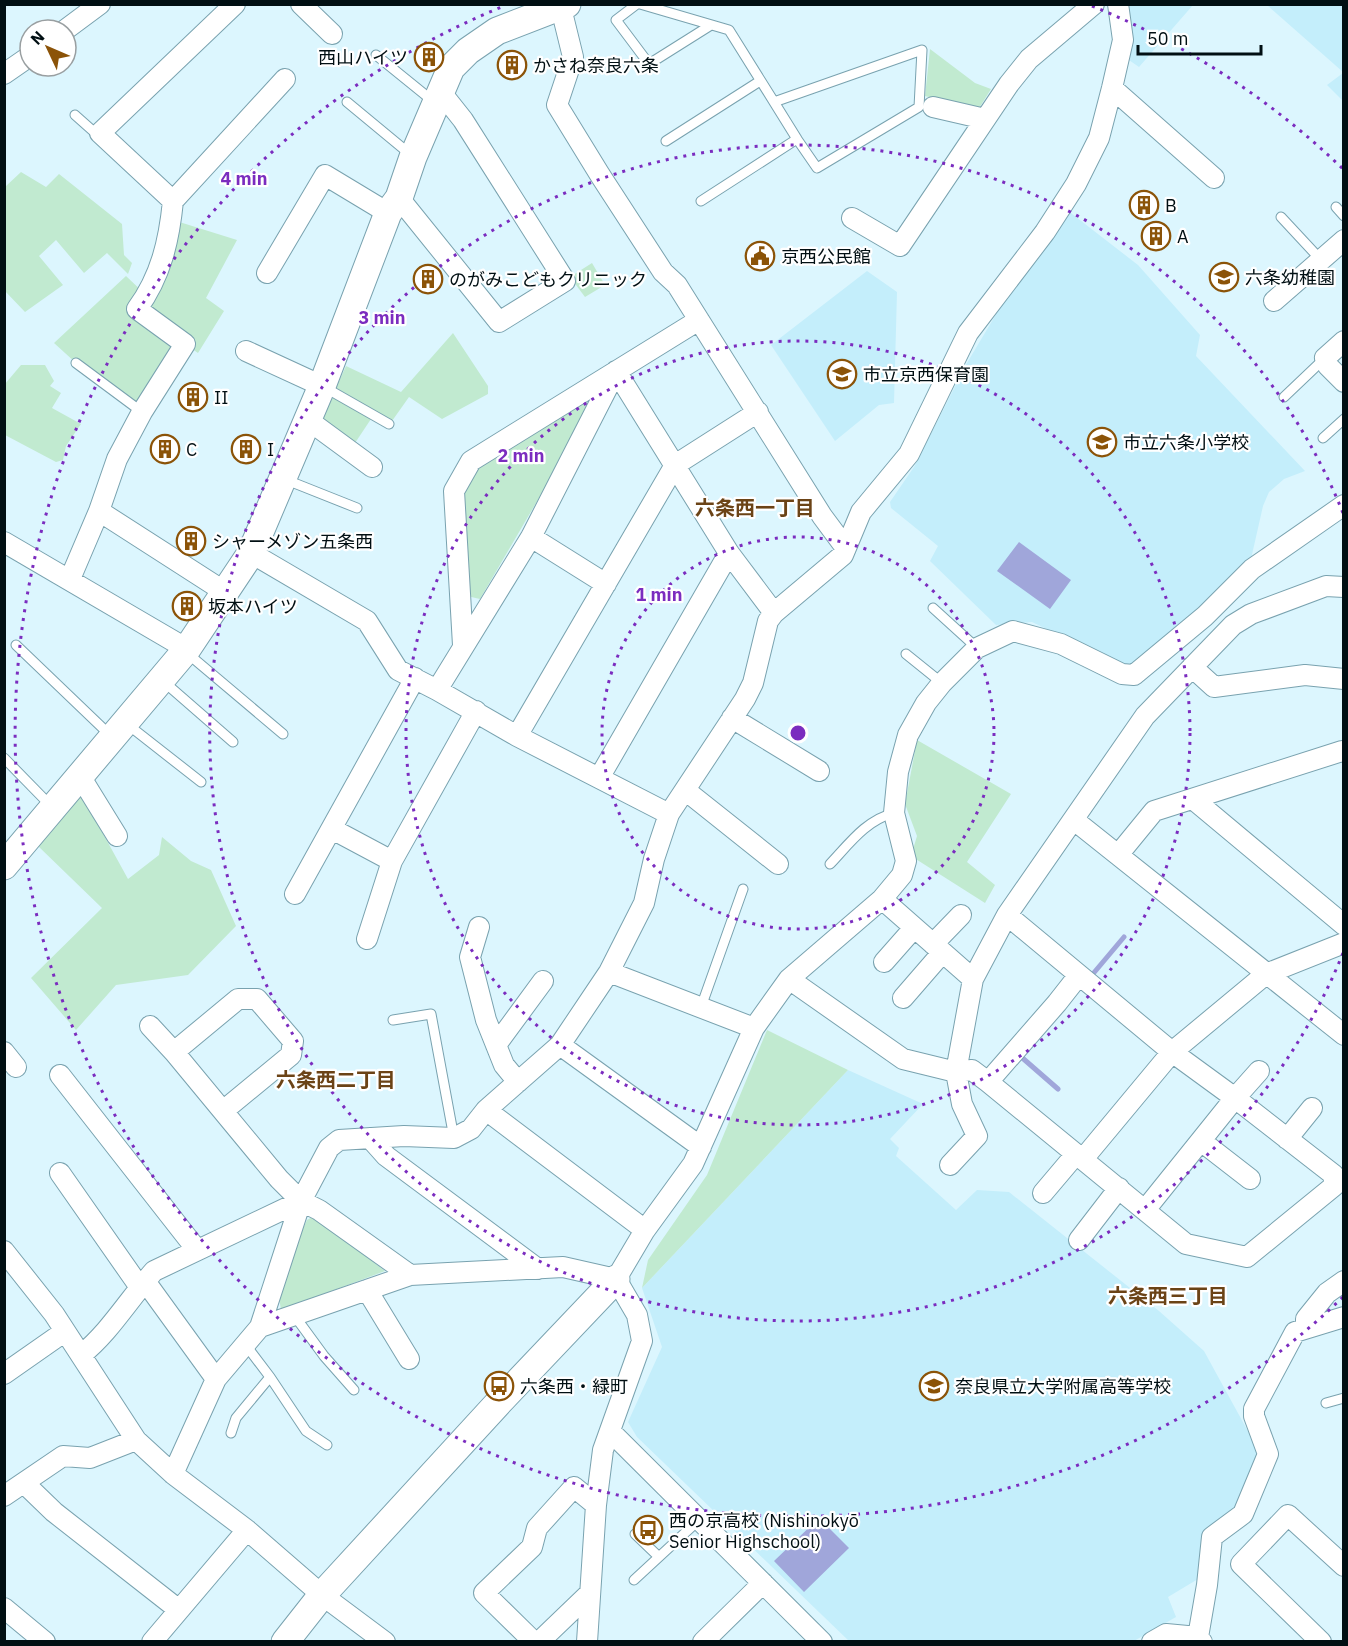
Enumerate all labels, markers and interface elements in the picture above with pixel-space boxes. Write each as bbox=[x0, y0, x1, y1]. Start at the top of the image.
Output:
north arrow bbox=[18, 18, 78, 78]
scale bar bbox=[1138, 18, 1261, 56]
text: N bbox=[26, 26, 48, 49]
text: 50 m bbox=[1147, 27, 1189, 50]
building icon: 西山ハイツ bbox=[413, 41, 445, 73]
place label: 西山ハイツ bbox=[318, 46, 408, 69]
building icon: かさね奈良六条 bbox=[496, 49, 528, 81]
place label: かさね奈良六条 bbox=[533, 54, 659, 77]
text: 4 min bbox=[220, 167, 268, 190]
building icon: B bbox=[1128, 189, 1160, 221]
place label: B bbox=[1165, 194, 1177, 217]
building icon: A bbox=[1140, 220, 1172, 252]
place label: A bbox=[1177, 225, 1189, 248]
public building icon: 京西公民館 bbox=[744, 240, 776, 272]
place label: 京西公民館 bbox=[781, 245, 871, 268]
school or university icon: 六条幼稚園 bbox=[1208, 261, 1240, 293]
building icon: のがみこどもクリニック bbox=[412, 263, 444, 295]
place label: 六条幼稚園 bbox=[1245, 266, 1335, 289]
place label: のがみこどもクリニック bbox=[449, 268, 647, 291]
text: 3 min bbox=[358, 306, 406, 329]
school or university icon: 市立京西保育園 bbox=[826, 358, 858, 390]
place label: 市立京西保育園 bbox=[863, 363, 989, 386]
building icon: II bbox=[177, 381, 209, 413]
place label: II bbox=[214, 386, 228, 409]
school or university icon: 市立六条小学校 bbox=[1086, 426, 1118, 458]
place label: 市立六条小学校 bbox=[1123, 431, 1249, 454]
building icon: C bbox=[149, 433, 181, 465]
building icon: I bbox=[230, 433, 262, 465]
place label: C bbox=[186, 438, 197, 461]
place label: I bbox=[267, 438, 274, 461]
text: 2 min bbox=[497, 444, 545, 467]
district label: 六条西一丁目 bbox=[695, 494, 815, 521]
building icon: シャーメゾン五条西 bbox=[175, 525, 207, 557]
place label: シャーメゾン五条西 bbox=[212, 530, 373, 553]
text: 1 min bbox=[635, 583, 683, 606]
building icon: 坂本ハイツ bbox=[171, 590, 203, 622]
place label: 坂本ハイツ bbox=[208, 595, 298, 618]
centre of rings bbox=[788, 723, 808, 743]
district label: 六条西二丁目 bbox=[276, 1066, 396, 1093]
district label: 六条西三丁目 bbox=[1108, 1282, 1228, 1309]
bus stop icon: 六条西・緑町 bbox=[483, 1370, 515, 1402]
school or university icon: 奈良県立大学附属高等学校 bbox=[918, 1370, 950, 1402]
place label: 六条西・緑町 bbox=[520, 1375, 628, 1398]
place label: 奈良県立大学附属高等学校 bbox=[955, 1375, 1171, 1398]
place label: 西の京高校 (Nishinokyō Senior Highschool) bbox=[669, 1509, 859, 1553]
bus stop icon: 西の京高校 (Nishinokyō Senior Highschool) bbox=[632, 1514, 664, 1546]

